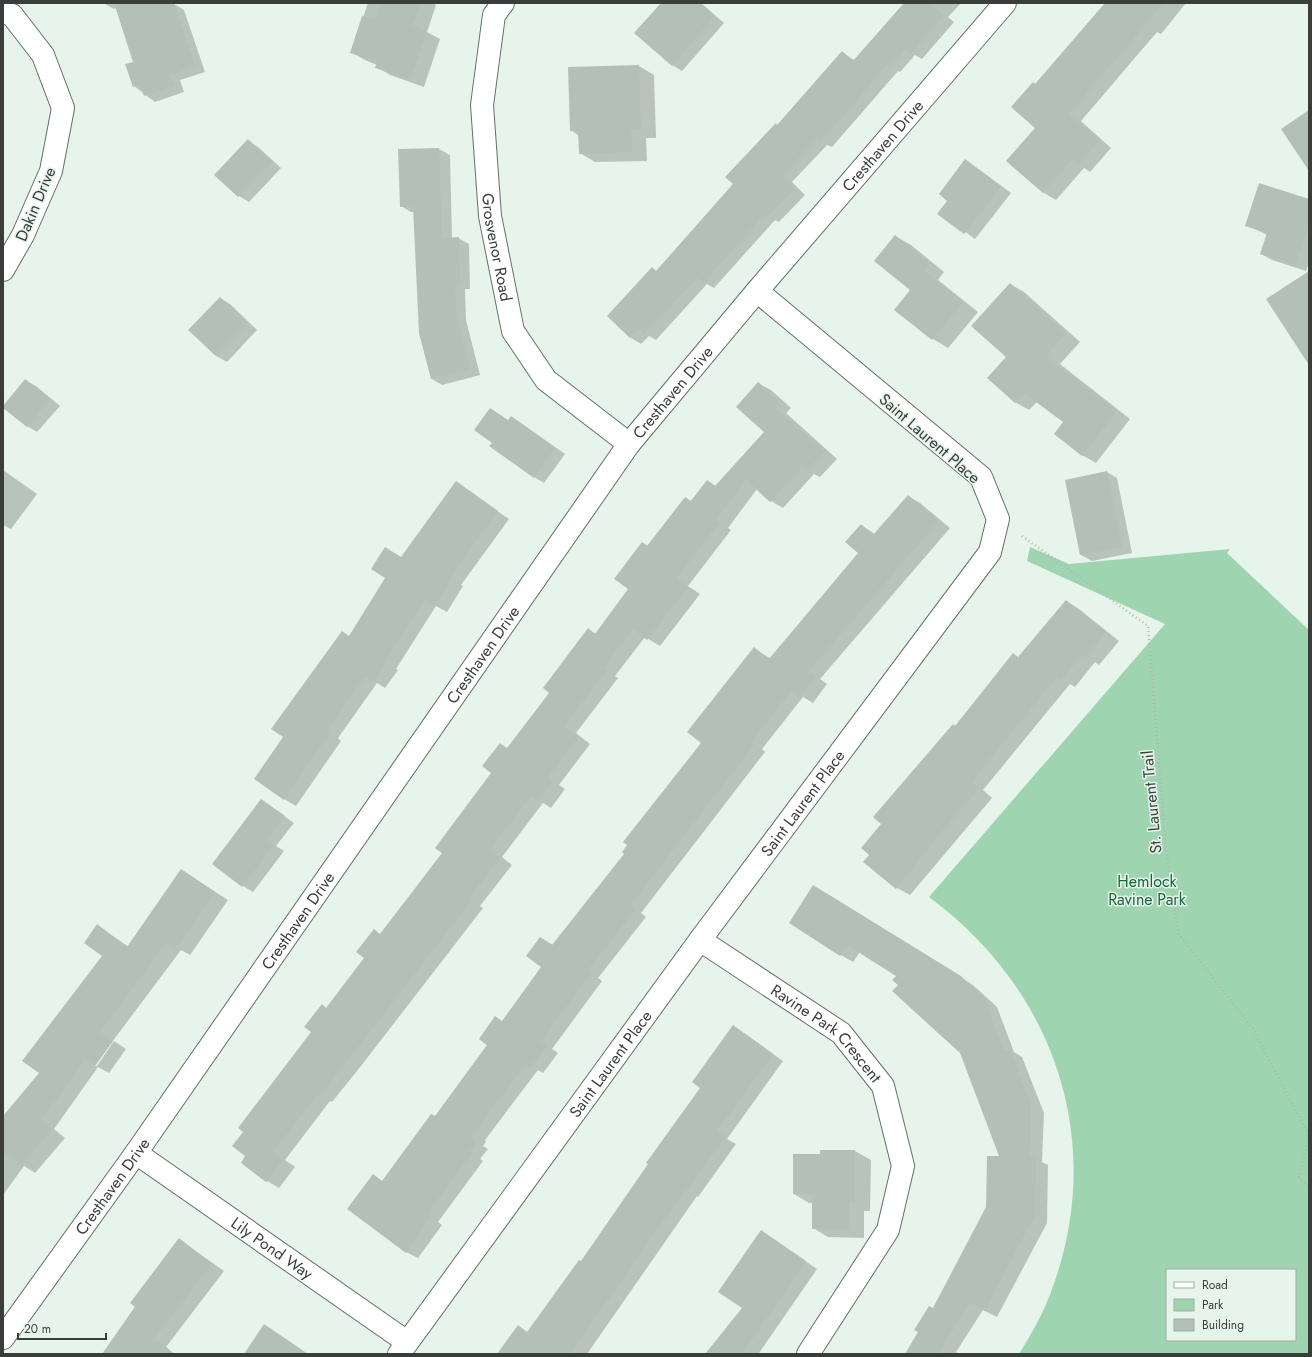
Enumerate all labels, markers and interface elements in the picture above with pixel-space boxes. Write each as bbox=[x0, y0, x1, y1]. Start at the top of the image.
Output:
street label: Cresthaven Drive bbox=[837, 95, 929, 197]
street label: Dakin Drive bbox=[10, 164, 61, 245]
street label: Grosvenor Road bbox=[476, 192, 518, 304]
street label: Cresthaven Drive bbox=[627, 341, 718, 444]
street label: Saint Laurent Place bbox=[874, 388, 985, 489]
street label: Cresthaven Drive bbox=[441, 601, 525, 708]
street label: Saint Laurent Place bbox=[755, 745, 850, 861]
street label: St. Laurent Trail bbox=[1136, 750, 1167, 854]
street label: Cresthaven Drive bbox=[256, 867, 340, 974]
park label: Hemlock Ravine Park bbox=[1108, 870, 1187, 911]
street label: Ravine Park Crescent bbox=[766, 979, 887, 1088]
street label: Saint Laurent Place bbox=[564, 1006, 657, 1122]
street label: Cresthaven Drive bbox=[70, 1133, 155, 1240]
street label: Lily Pond Way bbox=[226, 1212, 318, 1286]
legend bbox=[1166, 1269, 1296, 1341]
text: Road bbox=[1202, 1276, 1228, 1294]
text: Park bbox=[1202, 1296, 1224, 1314]
scale bar bbox=[18, 1315, 106, 1341]
text: Building bbox=[1202, 1316, 1244, 1334]
text: 20 m bbox=[24, 1320, 51, 1338]

